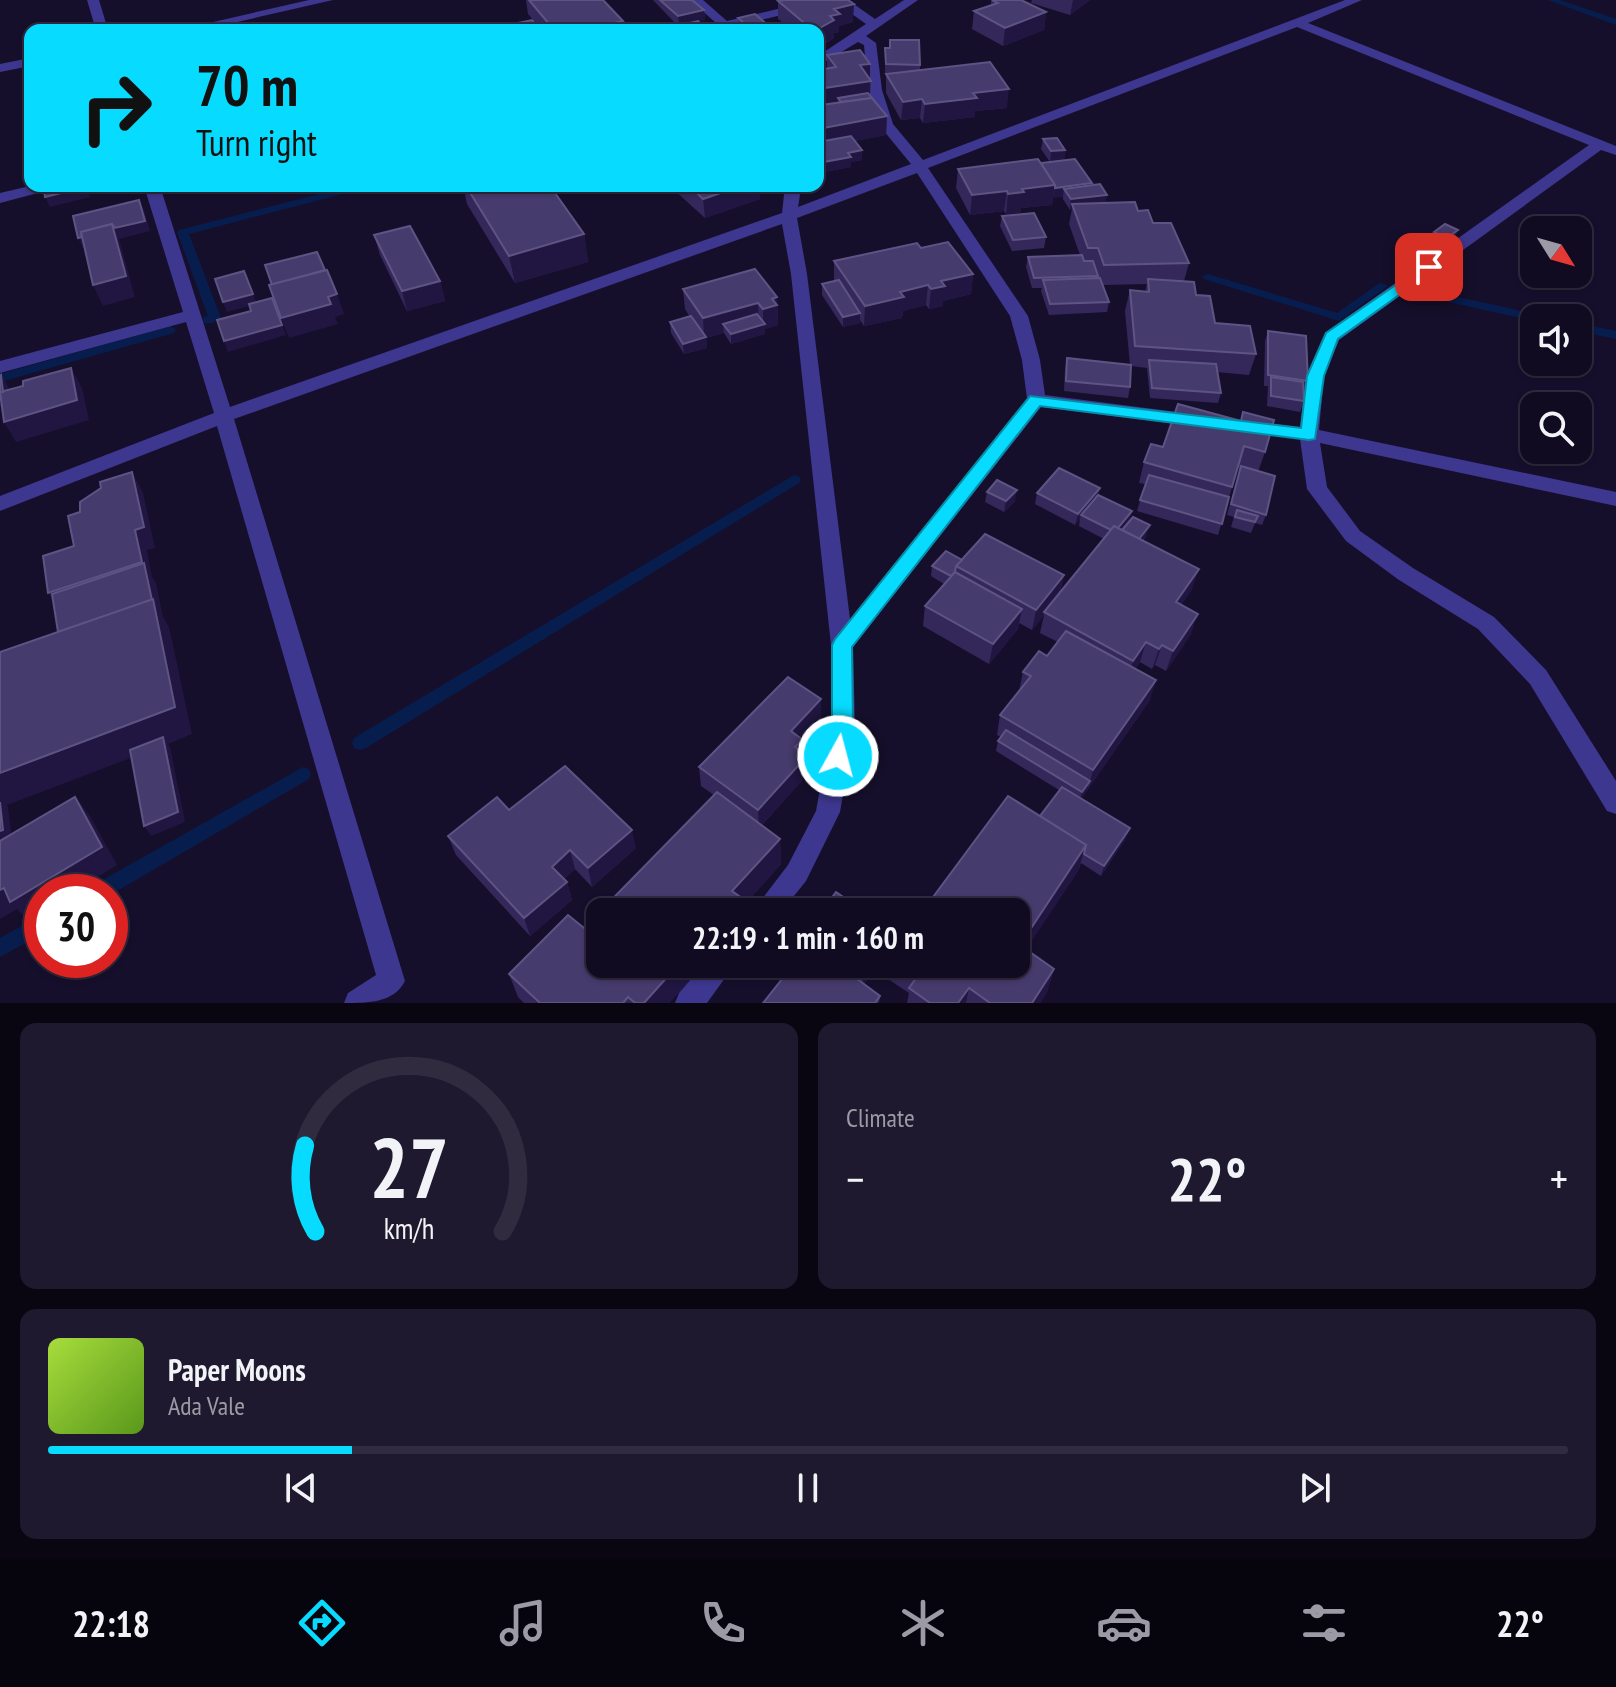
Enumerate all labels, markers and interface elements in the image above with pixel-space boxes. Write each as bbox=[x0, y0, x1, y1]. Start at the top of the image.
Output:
text: 70 m bbox=[196, 49, 298, 121]
icon: right bbox=[64, 56, 168, 160]
text: Turn right bbox=[196, 119, 317, 166]
north arrow bbox=[1520, 216, 1592, 288]
map controls bbox=[1520, 216, 1592, 464]
pin bbox=[1395, 233, 1463, 301]
icon: arrive bbox=[1407, 245, 1451, 289]
button: sound bbox=[1520, 304, 1592, 376]
button: search bbox=[1520, 392, 1592, 464]
position arrow bbox=[796, 714, 880, 798]
speed limit sign: 30 bbox=[24, 874, 128, 978]
text: 22:19 · 1 min · 160 m bbox=[692, 918, 924, 957]
text: Climate bbox=[846, 1101, 915, 1134]
text: 27 bbox=[369, 1113, 449, 1221]
text: 22° bbox=[1167, 1140, 1247, 1218]
text: − bbox=[846, 1150, 864, 1207]
text: + bbox=[1550, 1150, 1568, 1207]
text: km/h bbox=[384, 1210, 434, 1247]
text: Paper Moons bbox=[168, 1350, 306, 1389]
text: Ada Vale bbox=[168, 1389, 245, 1422]
icon: previous bbox=[279, 1466, 323, 1510]
icon: pause bbox=[786, 1466, 830, 1510]
icon: next bbox=[1293, 1466, 1337, 1510]
icon: directions bbox=[294, 1595, 350, 1651]
icon: music bbox=[495, 1595, 551, 1651]
icon: phone bbox=[695, 1595, 751, 1651]
icon: climate bbox=[895, 1595, 951, 1651]
icon: car bbox=[1096, 1595, 1152, 1651]
icon: filters bbox=[1296, 1595, 1352, 1651]
text: 22:18 bbox=[72, 1600, 150, 1647]
text: 22° bbox=[1496, 1600, 1544, 1647]

